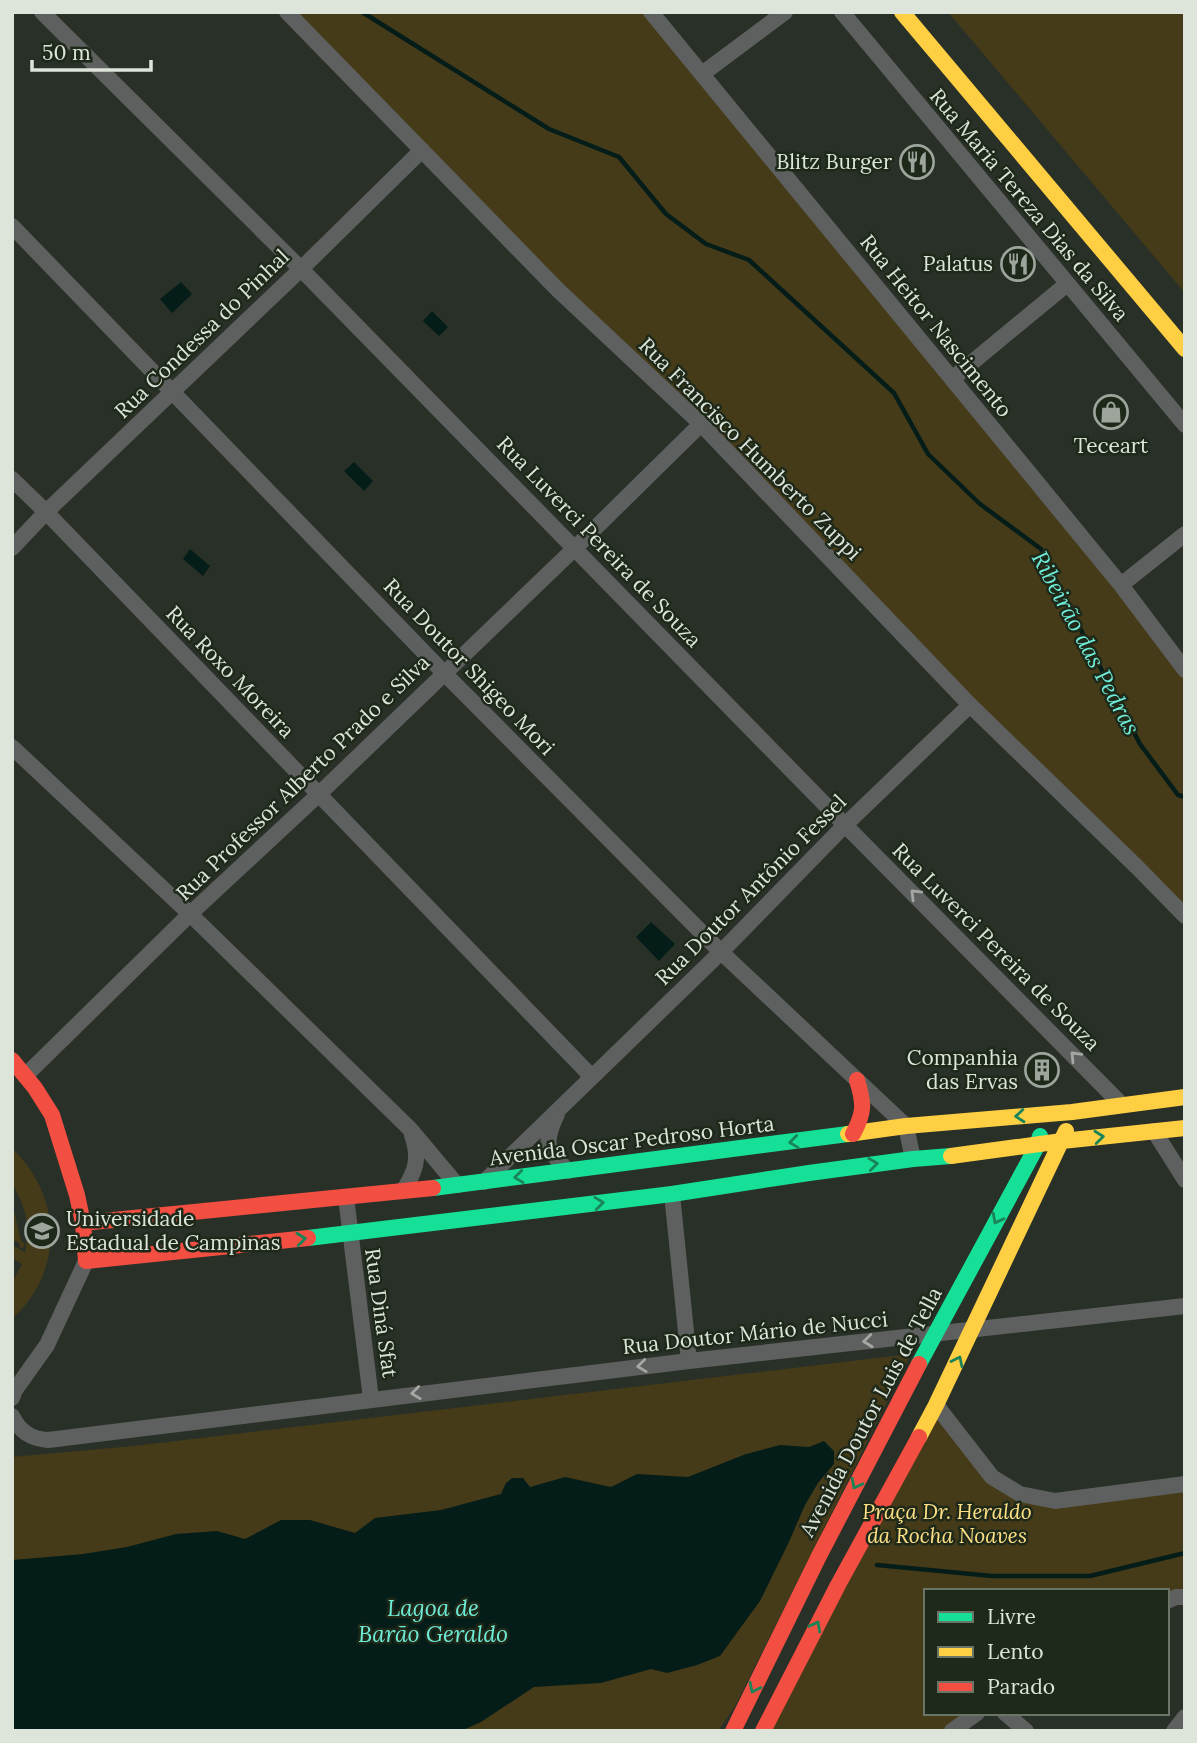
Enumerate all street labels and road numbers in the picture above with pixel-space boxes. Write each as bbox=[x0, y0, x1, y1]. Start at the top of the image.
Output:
street label: Rua Maria Tereza Dias da Silva bbox=[924, 83, 1135, 327]
street label: Rua Heitor Nascimento bbox=[854, 229, 1018, 423]
street label: Rua Condessa do Pinhal bbox=[109, 243, 295, 424]
street label: Rua Francisco Humberto Zuppi bbox=[633, 332, 867, 566]
street label: Rua Luverci Pereira de Souza bbox=[491, 430, 708, 653]
street label: Rua Doutor Shigeo Mori bbox=[378, 573, 561, 761]
street label: Rua Roxo Moreira bbox=[160, 600, 300, 744]
street label: Rua Professor Alberto Prado e Silva bbox=[170, 649, 435, 906]
street label: Rua Doutor Antônio Fessel bbox=[649, 788, 852, 991]
street label: Rua Luverci Pereira de Souza bbox=[887, 837, 1106, 1056]
street label: Avenida Oscar Pedroso Horta bbox=[487, 1110, 776, 1171]
street label: Rua Diná Sfat bbox=[359, 1246, 404, 1380]
street label: Avenida Doutor Luis de Tella bbox=[793, 1282, 948, 1542]
street label: Rua Doutor Mário de Nucci bbox=[621, 1305, 889, 1360]

